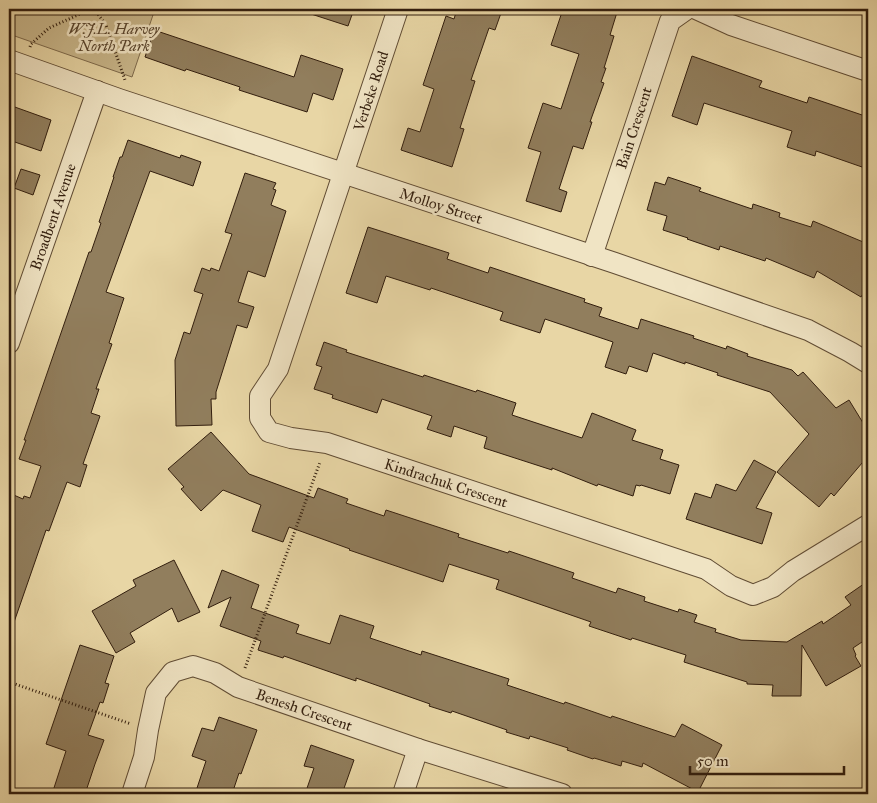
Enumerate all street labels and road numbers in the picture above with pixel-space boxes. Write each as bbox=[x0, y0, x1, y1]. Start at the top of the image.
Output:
street label: Verbeke Road bbox=[349, 48, 393, 134]
street label: Bain Crescent bbox=[612, 84, 656, 171]
street label: Broadbent Avenue bbox=[26, 161, 80, 273]
street label: Molloy Street bbox=[397, 184, 485, 228]
street label: Kindrachuk Crescent bbox=[382, 455, 511, 512]
street label: Benesh Crescent bbox=[253, 685, 355, 735]

